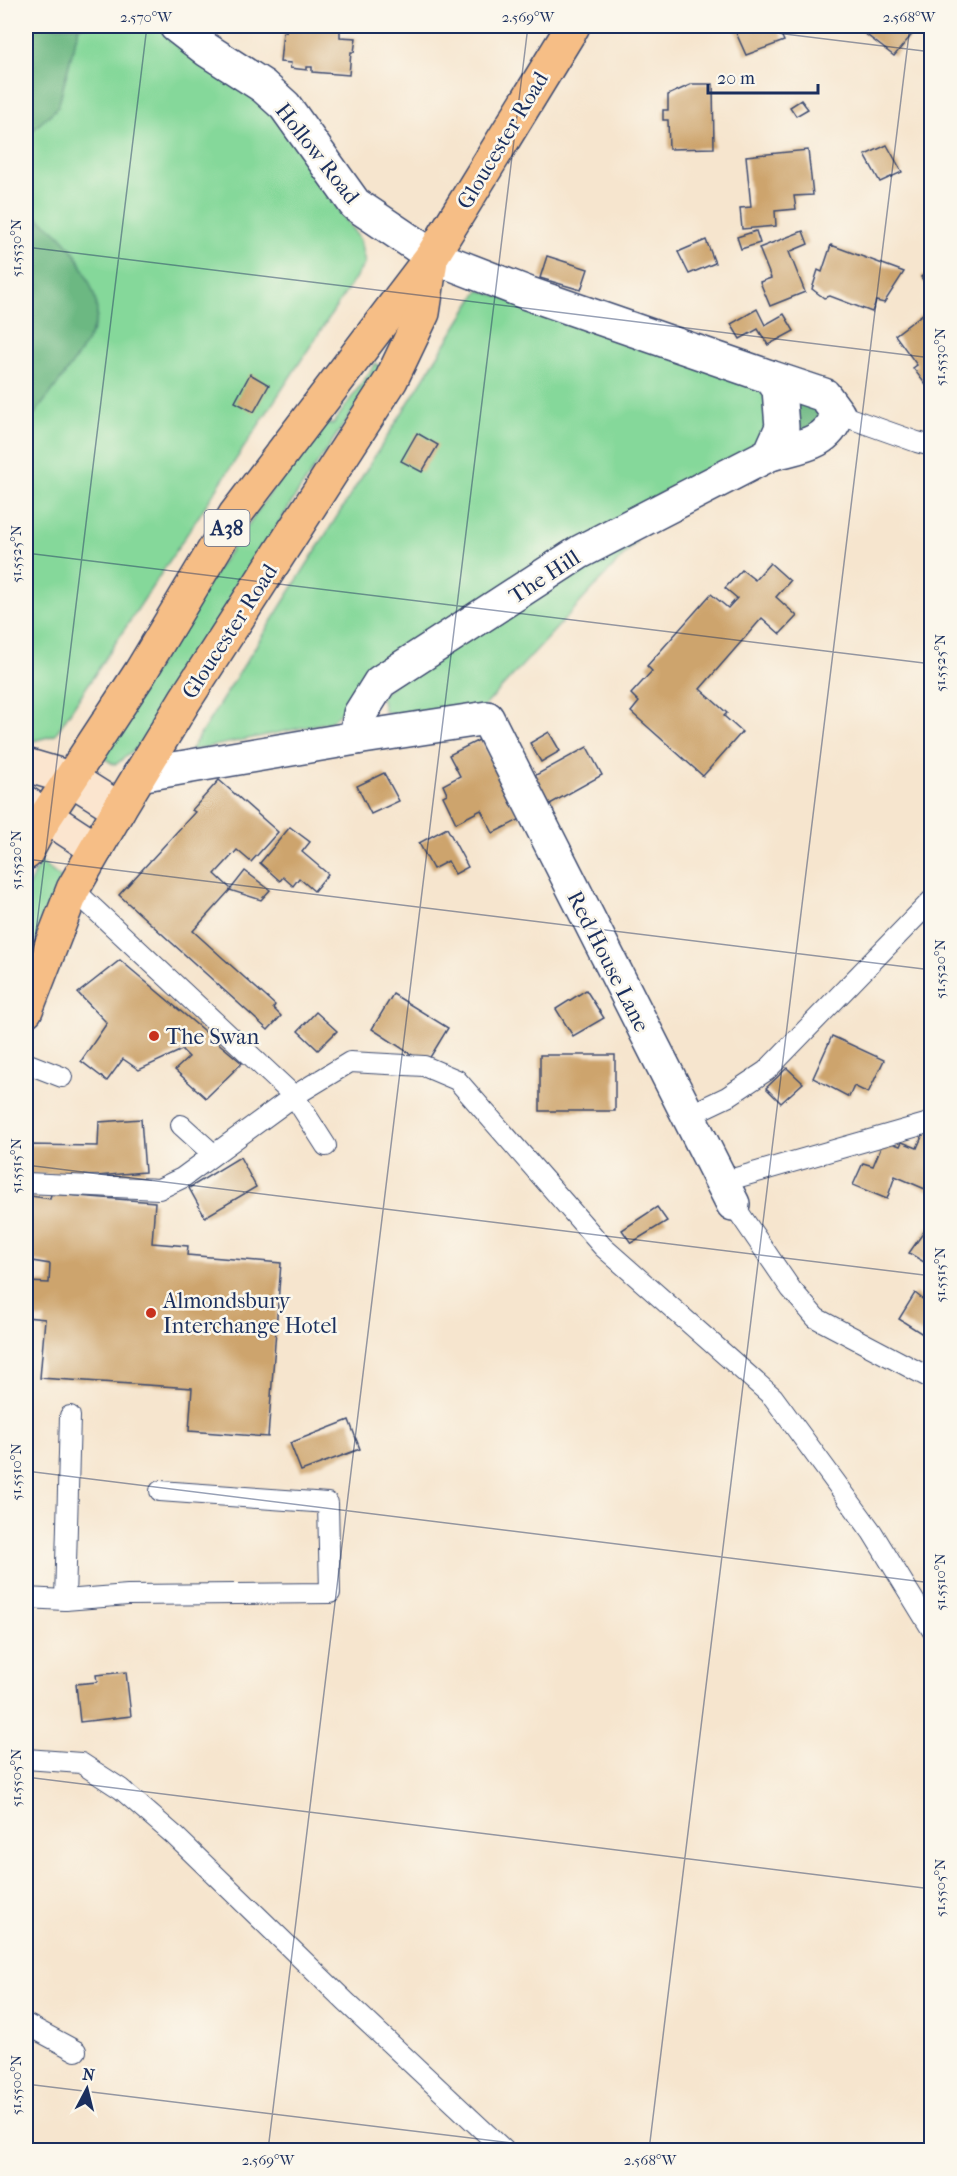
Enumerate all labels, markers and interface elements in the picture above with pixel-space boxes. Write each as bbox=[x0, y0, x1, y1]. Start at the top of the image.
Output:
text: 2.570°W bbox=[120, 8, 173, 26]
text: 2.569°W bbox=[502, 8, 556, 26]
text: 2.568°W bbox=[883, 8, 936, 26]
scale bar bbox=[708, 57, 818, 95]
street label: Gloucester Road bbox=[452, 66, 555, 214]
text: 20 m bbox=[717, 68, 755, 89]
street label: Hollow Road bbox=[270, 98, 365, 210]
text: 51.5530°N bbox=[7, 218, 25, 277]
text: 51.5530°N bbox=[931, 327, 949, 386]
road number: A38 bbox=[204, 510, 250, 546]
text: 51.5525°N bbox=[7, 524, 25, 583]
street label: The Hill bbox=[504, 544, 585, 609]
street label: Gloucester Road bbox=[177, 558, 284, 704]
text: 51.5525°N bbox=[931, 633, 949, 692]
text: 51.5520°N bbox=[7, 829, 25, 890]
street label: Red House Lane bbox=[561, 887, 655, 1036]
text: 51.5520°N bbox=[931, 938, 949, 999]
place label: The Swan bbox=[166, 1024, 259, 1050]
marker: The Swan bbox=[147, 1029, 161, 1043]
text: 51.5515°N bbox=[7, 1138, 25, 1194]
text: 51.5515°N bbox=[931, 1247, 949, 1303]
place label: Almondsbury Interchange Hotel bbox=[162, 1288, 337, 1339]
marker: Almondsbury Interchange Hotel bbox=[144, 1306, 158, 1320]
text: 51.5510°N bbox=[7, 1443, 25, 1501]
text: 51.5510°N bbox=[931, 1553, 949, 1611]
text: 51.5505°N bbox=[7, 1748, 25, 1807]
text: 51.5505°N bbox=[931, 1858, 949, 1917]
text: 51.5500°N bbox=[7, 2054, 25, 2115]
north arrow bbox=[57, 2059, 117, 2119]
text: N bbox=[82, 2064, 97, 2085]
text: 2.569°W bbox=[242, 2151, 296, 2169]
text: 2.568°W bbox=[624, 2151, 677, 2169]

